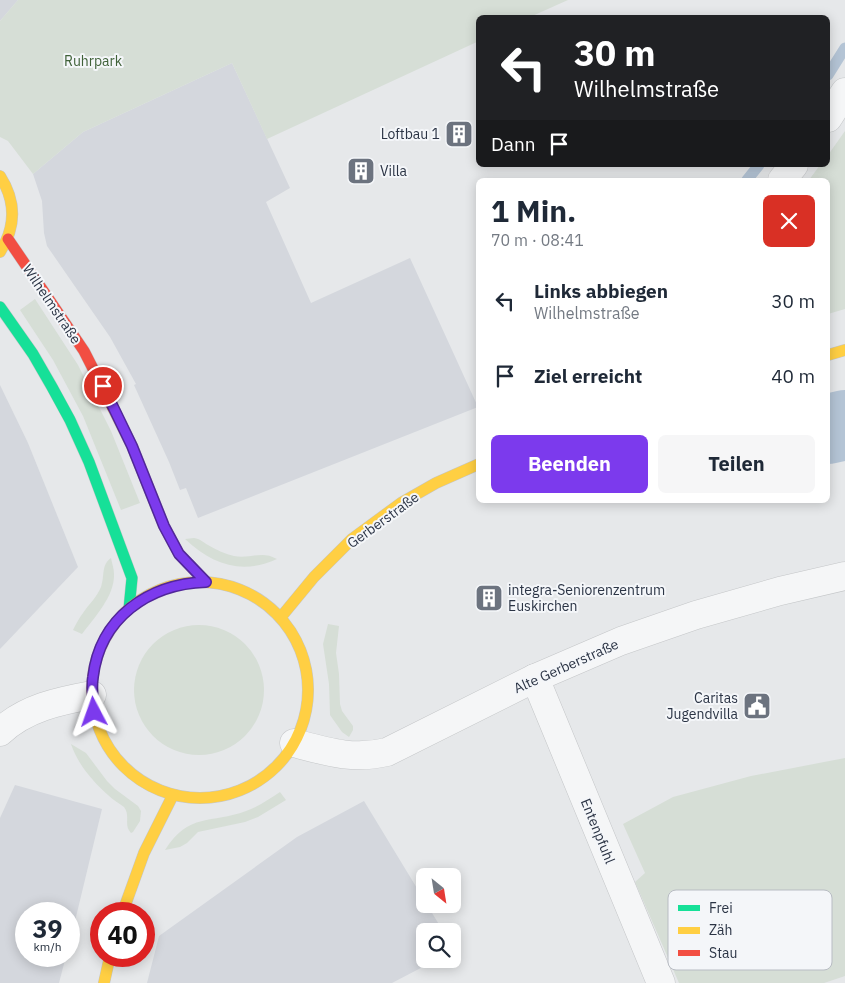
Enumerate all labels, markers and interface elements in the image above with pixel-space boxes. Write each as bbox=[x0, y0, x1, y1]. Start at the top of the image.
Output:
text: 30 m bbox=[574, 30, 656, 76]
icon: left bbox=[491, 35, 556, 100]
park label: Ruhrpark bbox=[64, 52, 123, 70]
text: Wilhelmstraße bbox=[574, 74, 719, 103]
building icon: Loftbau 1 bbox=[444, 119, 474, 149]
place label: Loftbau 1 bbox=[381, 125, 440, 143]
icon: arrive bbox=[545, 130, 573, 158]
text: Dann bbox=[491, 132, 535, 156]
building icon: Villa bbox=[346, 156, 376, 186]
place label: Villa bbox=[380, 162, 408, 180]
text: 1 Min. bbox=[491, 191, 576, 230]
button: close bbox=[763, 195, 815, 247]
text: 70 m · 08:41 bbox=[491, 230, 584, 250]
street label: Wilhelmstraße bbox=[19, 261, 85, 348]
text: Links abbiegen bbox=[534, 279, 668, 303]
icon: left bbox=[491, 287, 519, 315]
text: 30 m bbox=[771, 289, 815, 313]
text: Wilhelmstraße bbox=[534, 303, 639, 323]
icon: arrive bbox=[491, 362, 519, 390]
text: Ziel erreicht bbox=[534, 364, 642, 388]
text: 40 m bbox=[771, 364, 815, 388]
pin bbox=[82, 365, 124, 407]
icon: arrive bbox=[89, 372, 117, 400]
button: Beenden bbox=[491, 435, 648, 493]
button: Teilen bbox=[658, 435, 815, 493]
street label: Gerberstraße bbox=[344, 488, 423, 552]
place label: integra-Seniorenzentrum Euskirchen bbox=[508, 581, 665, 615]
building icon: integra-Seniorenzentrum Euskirchen bbox=[474, 583, 504, 613]
street label: Alte Gerberstraße bbox=[511, 635, 622, 697]
position arrow bbox=[67, 685, 119, 737]
place label: Caritas Jugendvilla bbox=[666, 689, 739, 723]
public building icon: Caritas Jugendvilla bbox=[742, 691, 772, 721]
street label: Entenpfuhl bbox=[577, 796, 619, 866]
north arrow bbox=[416, 868, 461, 912]
map controls bbox=[416, 868, 461, 968]
legend bbox=[668, 890, 832, 970]
text: Frei bbox=[709, 899, 733, 917]
speed limit sign: 40 bbox=[90, 902, 155, 967]
text: 39 bbox=[32, 912, 63, 945]
text: Zäh bbox=[709, 921, 733, 939]
button: search bbox=[416, 923, 461, 968]
text: km/h bbox=[33, 939, 62, 954]
text: Stau bbox=[709, 944, 737, 962]

